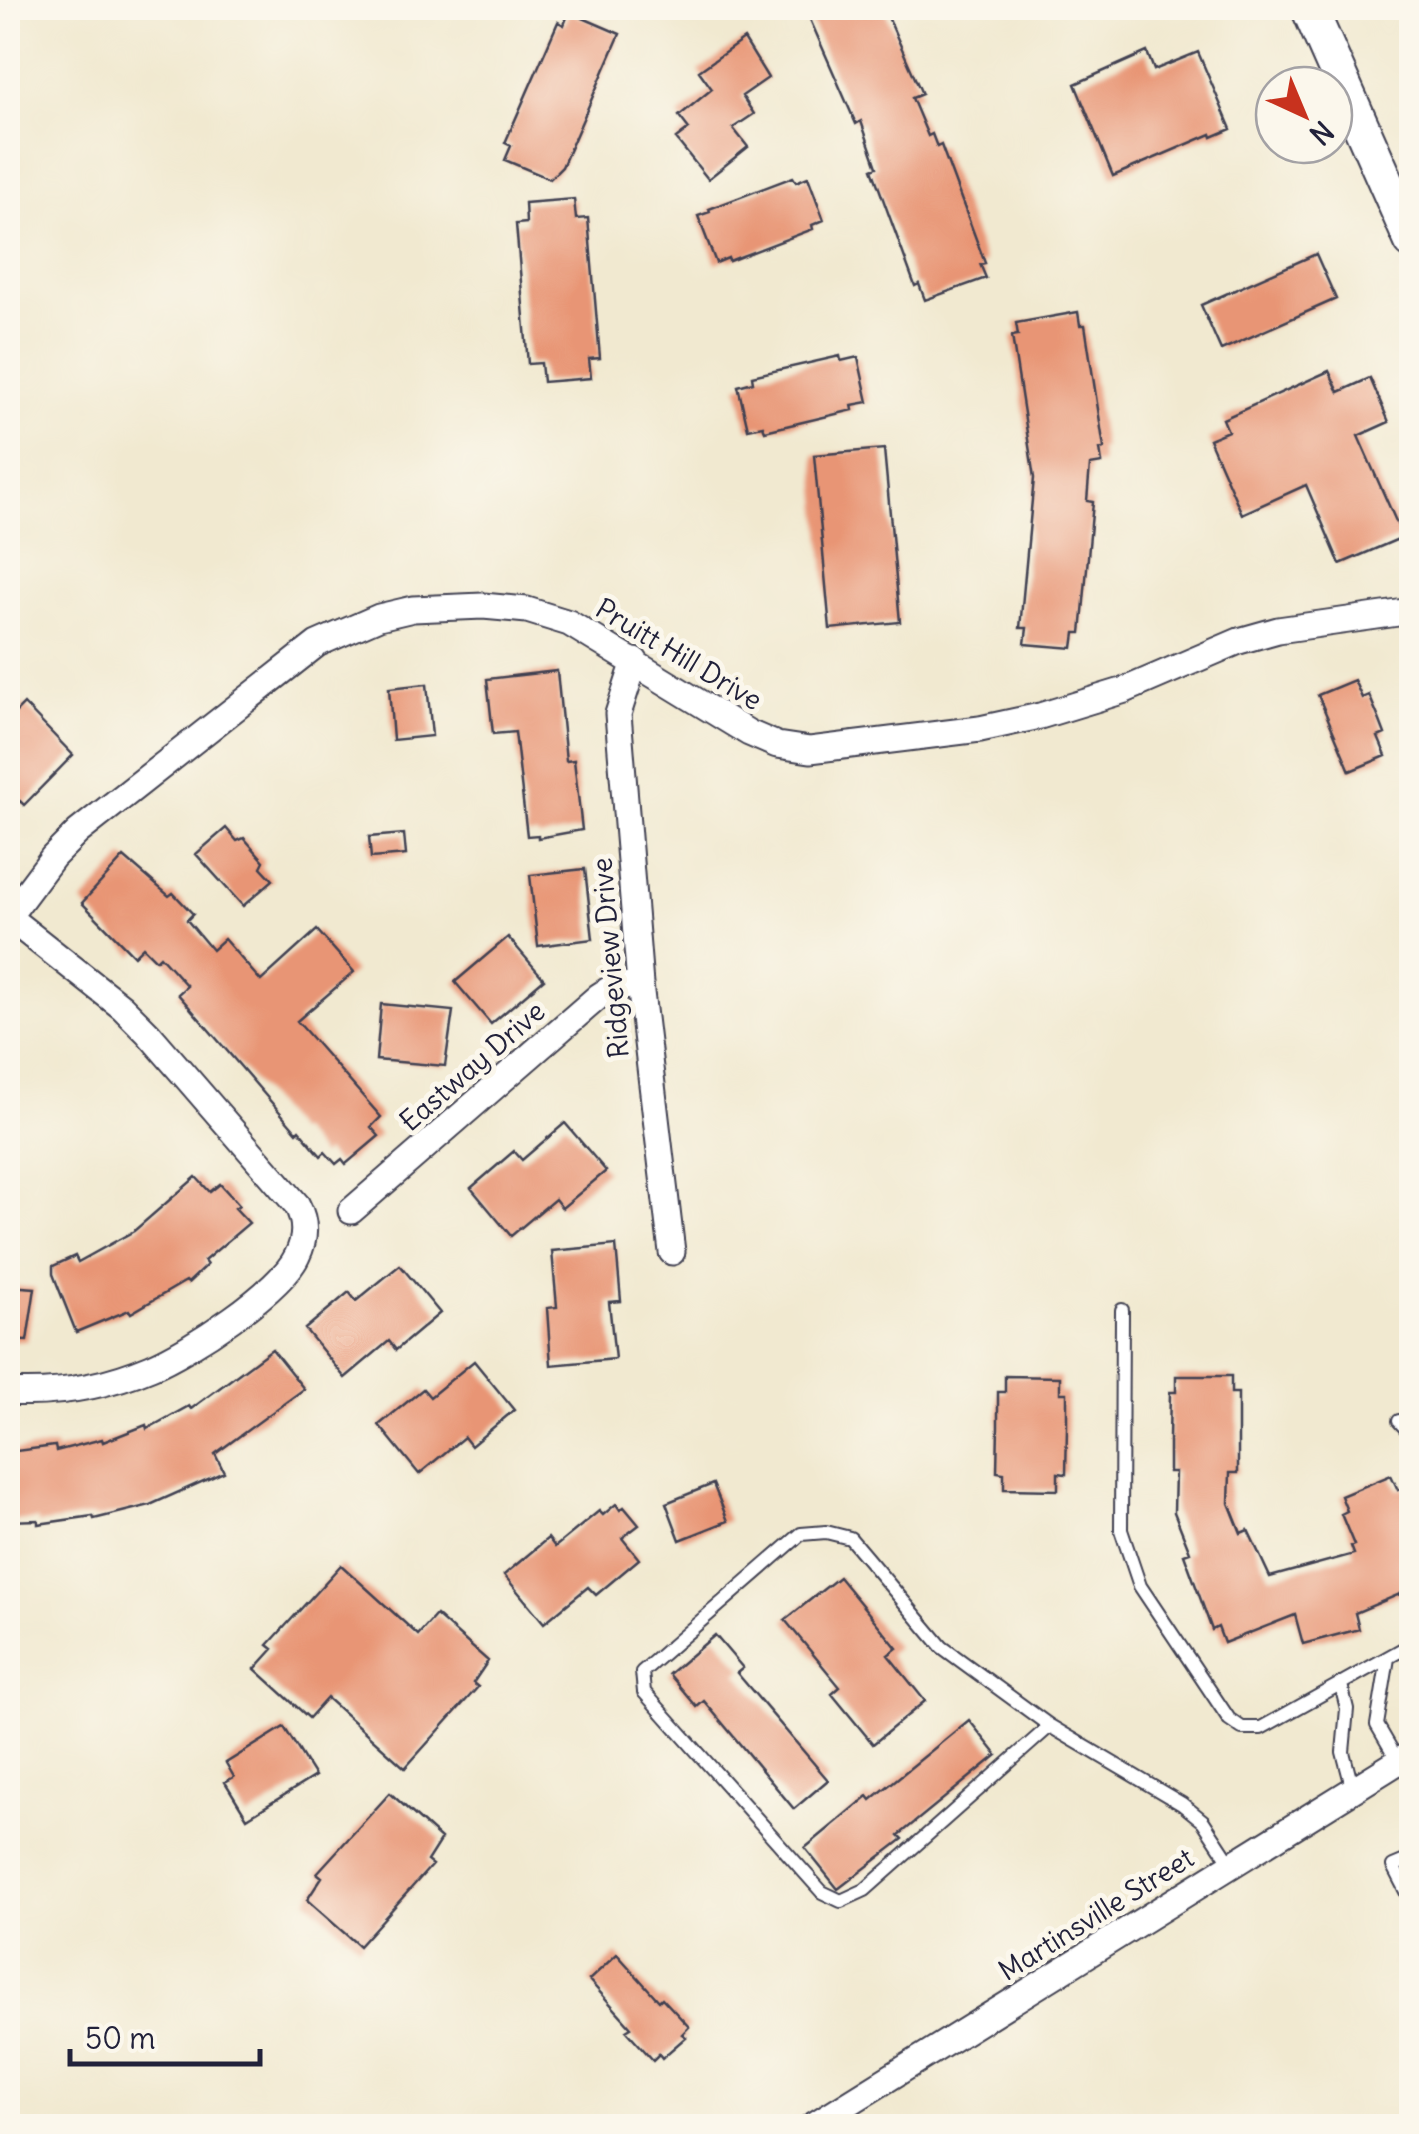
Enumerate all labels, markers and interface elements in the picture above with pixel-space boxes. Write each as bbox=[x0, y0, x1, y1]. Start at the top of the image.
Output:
north arrow bbox=[1254, 65, 1354, 165]
text: N bbox=[1302, 113, 1341, 153]
street label: Pruitt Hill Drive bbox=[589, 590, 769, 718]
street label: Ridgeview Drive bbox=[583, 856, 637, 1060]
street label: Eastway Drive bbox=[392, 993, 552, 1139]
street label: Martinsville Street bbox=[992, 1840, 1200, 1988]
scale bar bbox=[70, 2004, 260, 2066]
text: 50 m bbox=[85, 2019, 155, 2057]

